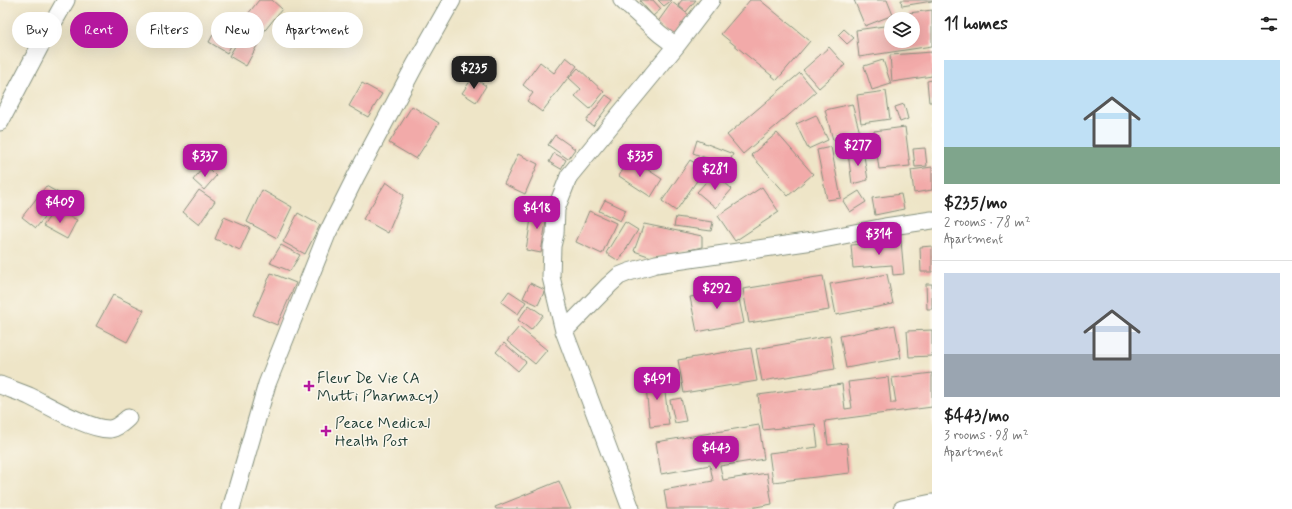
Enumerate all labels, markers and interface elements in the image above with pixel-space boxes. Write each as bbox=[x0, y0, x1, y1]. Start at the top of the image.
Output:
chip: Buy bbox=[12, 12, 62, 48]
chip: Rent bbox=[70, 12, 128, 48]
chip: Filters bbox=[136, 12, 203, 48]
chip: New bbox=[211, 12, 264, 48]
chip: Apartment bbox=[272, 12, 363, 48]
map controls bbox=[884, 12, 920, 48]
button: layers bbox=[884, 12, 920, 48]
text: 11 homes bbox=[944, 13, 1008, 35]
icon: filters bbox=[1258, 13, 1280, 35]
pin: $235 bbox=[450, 56, 498, 90]
text: $235 bbox=[461, 60, 487, 77]
icon: home bbox=[1076, 86, 1148, 158]
pin: $277 bbox=[834, 133, 882, 167]
text: $277 bbox=[844, 137, 872, 154]
pin: $337 bbox=[181, 144, 229, 178]
pin: $335 bbox=[616, 144, 664, 178]
text: $337 bbox=[192, 148, 218, 165]
text: $335 bbox=[627, 148, 653, 165]
pin: $281 bbox=[691, 157, 739, 191]
text: $281 bbox=[702, 161, 728, 178]
pin: $409 bbox=[36, 190, 84, 224]
text: $235/mo bbox=[944, 192, 1007, 214]
text: $409 bbox=[45, 194, 75, 211]
pin: $418 bbox=[513, 196, 561, 230]
text: $418 bbox=[523, 200, 551, 217]
text: 2 rooms · 78 m² bbox=[944, 214, 1031, 231]
pin: $314 bbox=[855, 222, 903, 256]
text: $314 bbox=[866, 226, 892, 243]
text: Apartment bbox=[944, 231, 1003, 248]
pin: $292 bbox=[693, 276, 741, 310]
text: $292 bbox=[702, 280, 732, 297]
icon: home bbox=[1076, 299, 1148, 371]
pin: $491 bbox=[633, 367, 681, 401]
place label: Fleur De Vie (A Mutti Pharmacy) bbox=[317, 368, 438, 407]
text: $491 bbox=[643, 371, 671, 388]
marker: Fleur De Vie (A Mutti Pharmacy) bbox=[304, 381, 314, 391]
text: $443/mo bbox=[944, 405, 1009, 427]
place label: Peace Medical Health Post bbox=[335, 413, 430, 452]
marker: Peace Medical Health Post bbox=[320, 425, 332, 437]
text: 3 rooms · 98 m² bbox=[944, 427, 1029, 444]
pin: $443 bbox=[692, 436, 740, 470]
text: $443 bbox=[702, 440, 730, 457]
text: Apartment bbox=[944, 444, 1003, 461]

